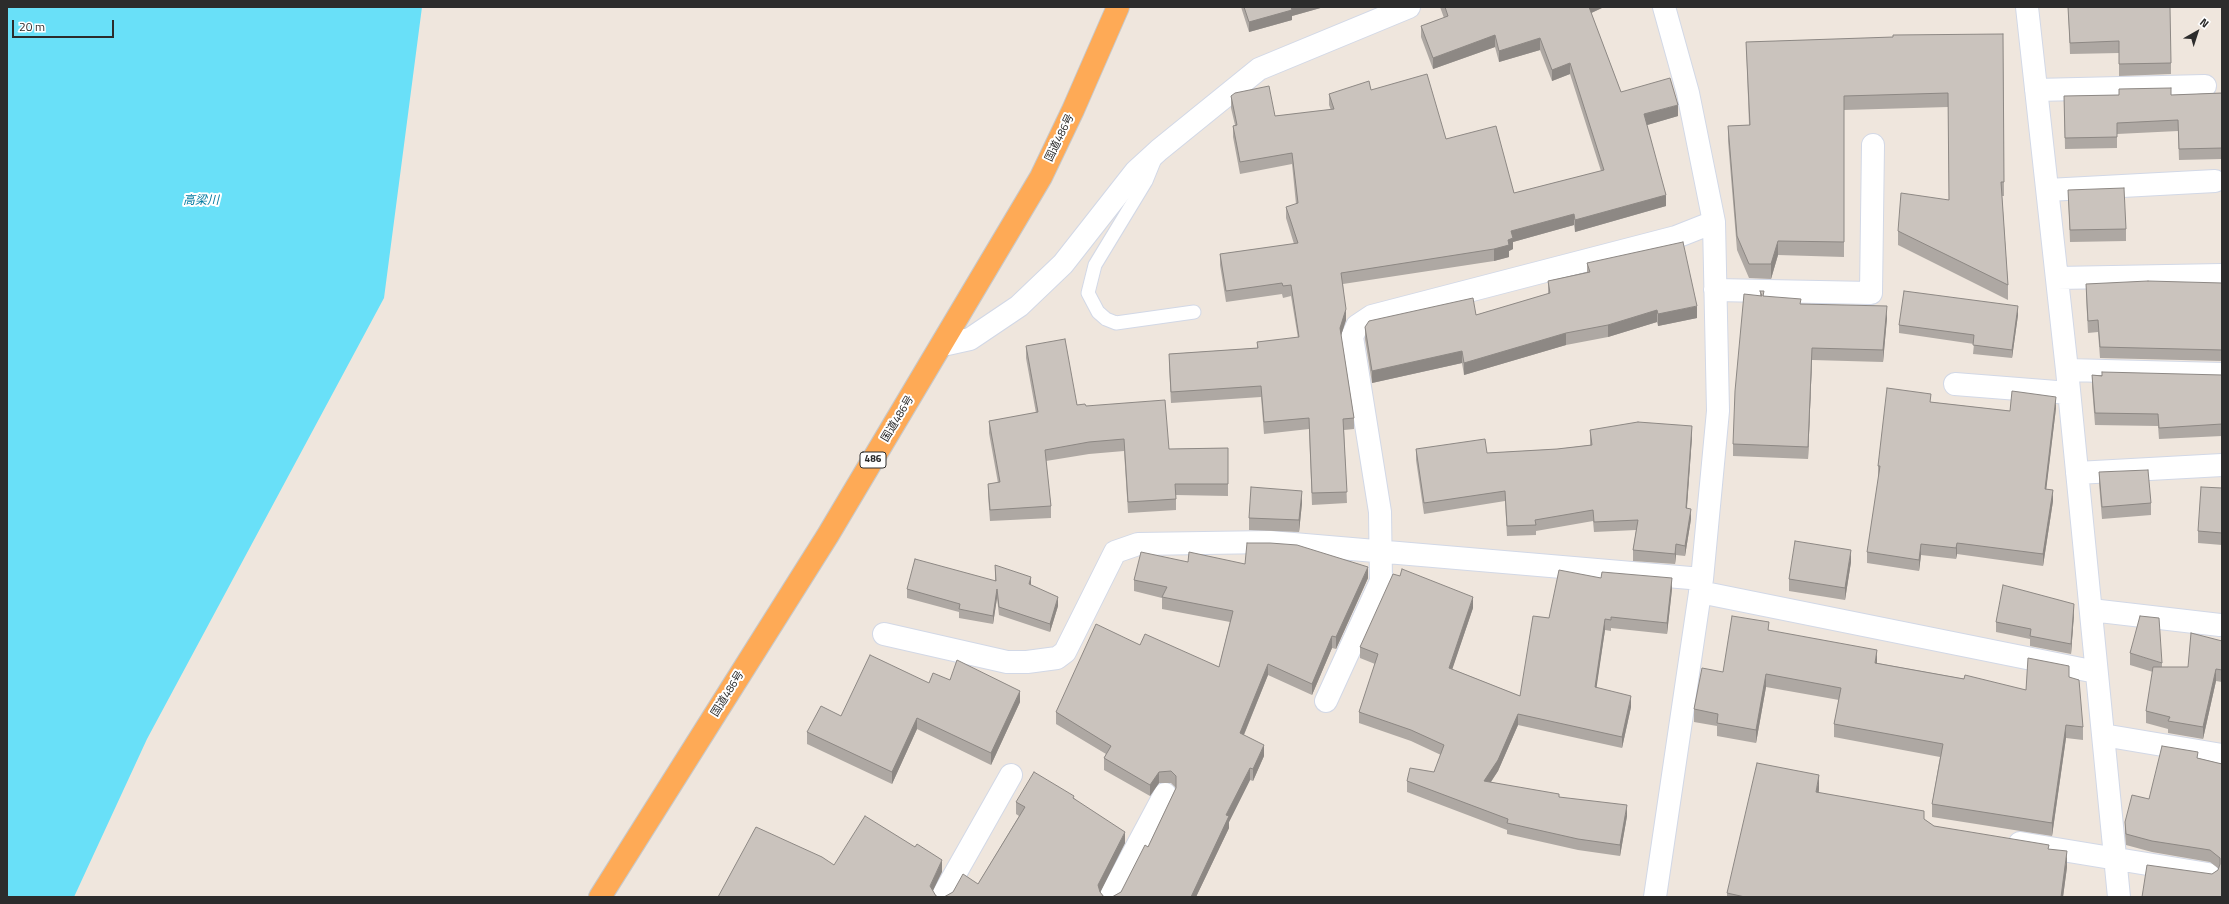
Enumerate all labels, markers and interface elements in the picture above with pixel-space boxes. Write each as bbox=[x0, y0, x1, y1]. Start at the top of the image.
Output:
scale bar bbox=[14, 12, 116, 38]
north arrow bbox=[2177, 12, 2217, 52]
text: N bbox=[2197, 14, 2213, 31]
text: 20 m bbox=[19, 17, 45, 36]
street label: 国道486号 bbox=[1043, 112, 1077, 164]
water label: 高梁川 bbox=[183, 194, 219, 208]
street label: 国道486号 bbox=[879, 394, 917, 444]
road number: 486 bbox=[860, 452, 886, 468]
street label: 国道486号 bbox=[709, 669, 747, 719]

